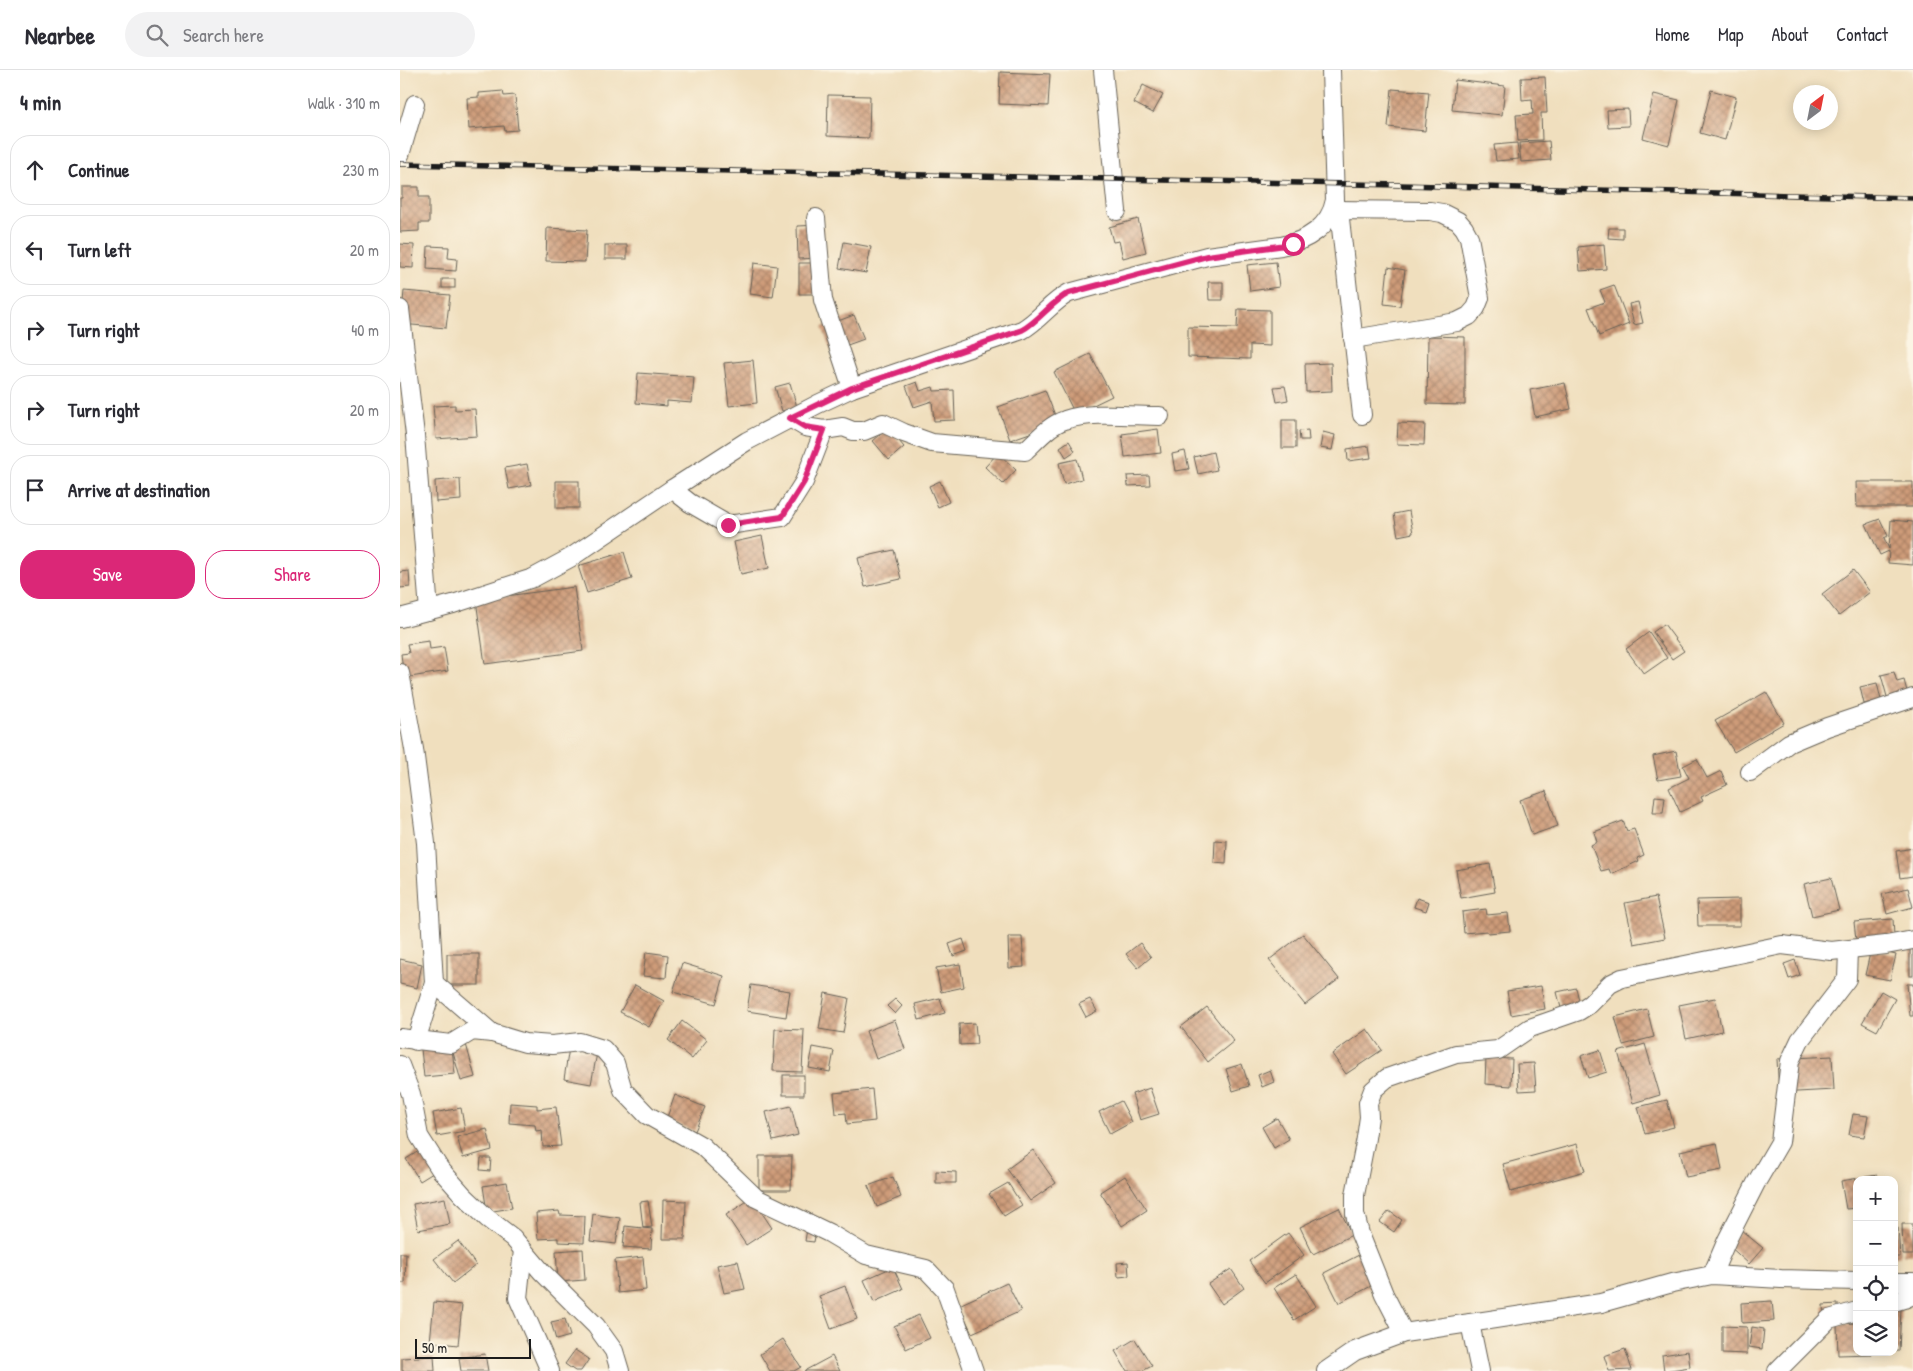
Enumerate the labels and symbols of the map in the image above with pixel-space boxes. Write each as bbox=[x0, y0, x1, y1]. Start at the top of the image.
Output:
north arrow bbox=[1793, 85, 1838, 130]
route start bbox=[1282, 233, 1305, 256]
route end bbox=[717, 514, 740, 537]
scale bar bbox=[415, 1336, 531, 1359]

